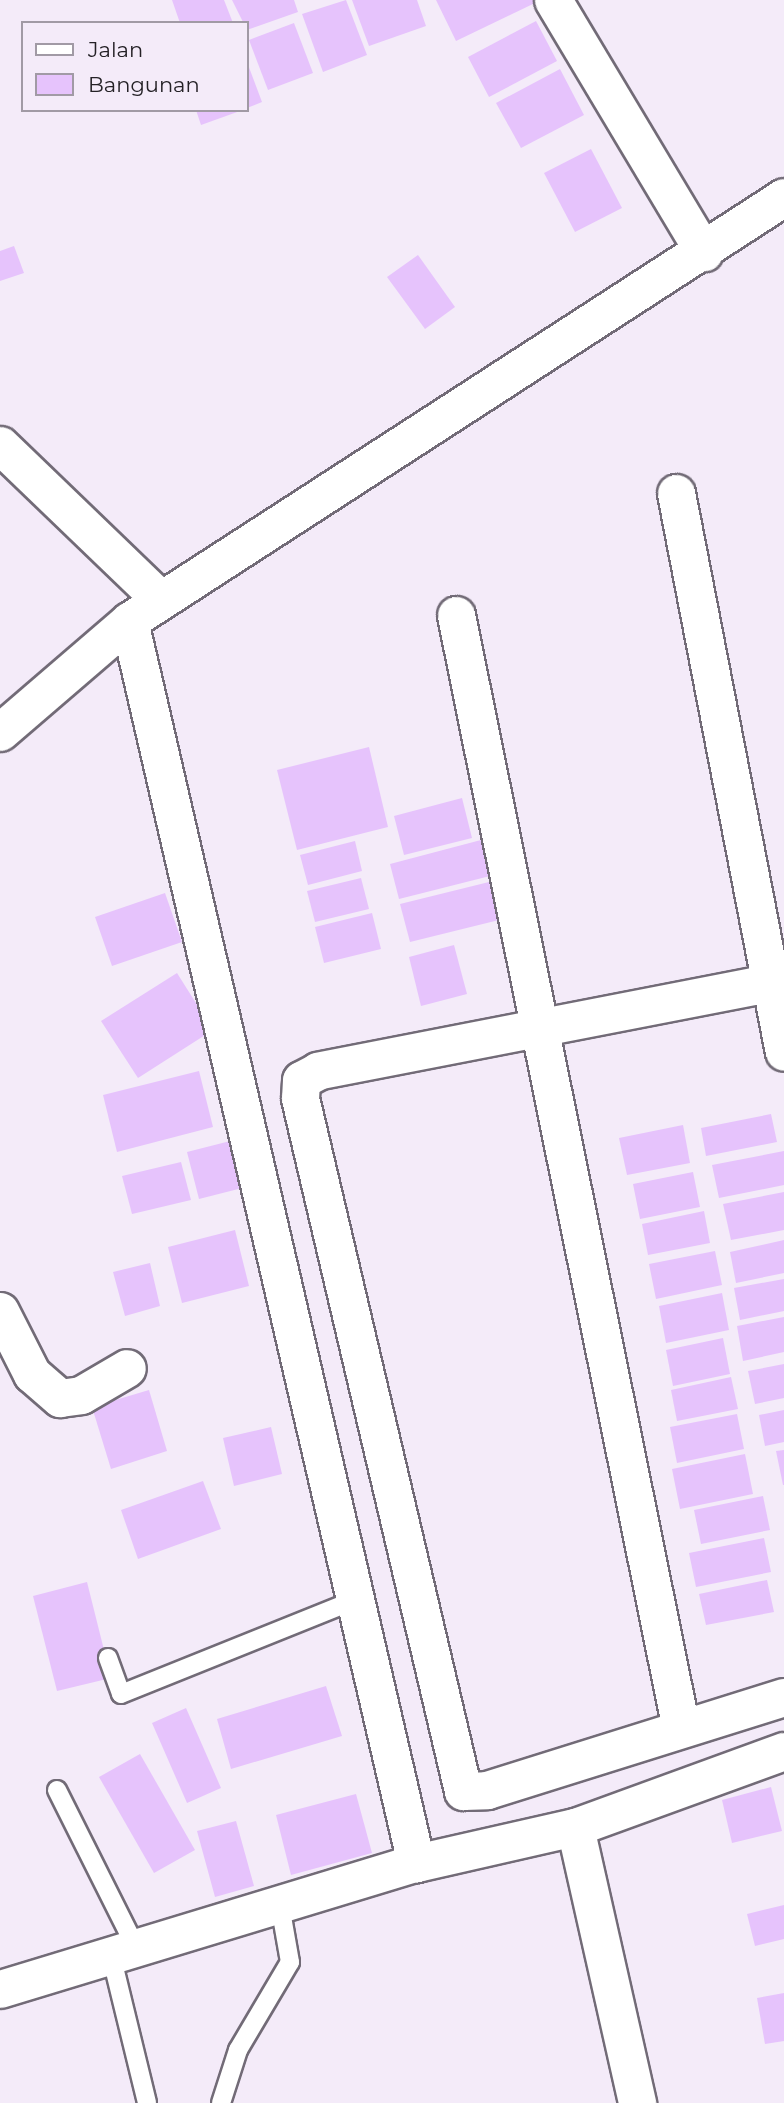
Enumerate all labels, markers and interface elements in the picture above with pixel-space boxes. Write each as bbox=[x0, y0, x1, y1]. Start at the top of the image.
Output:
legend bbox=[21, 21, 248, 112]
text: Jalan bbox=[88, 37, 143, 62]
text: Bangunan bbox=[88, 72, 200, 97]

